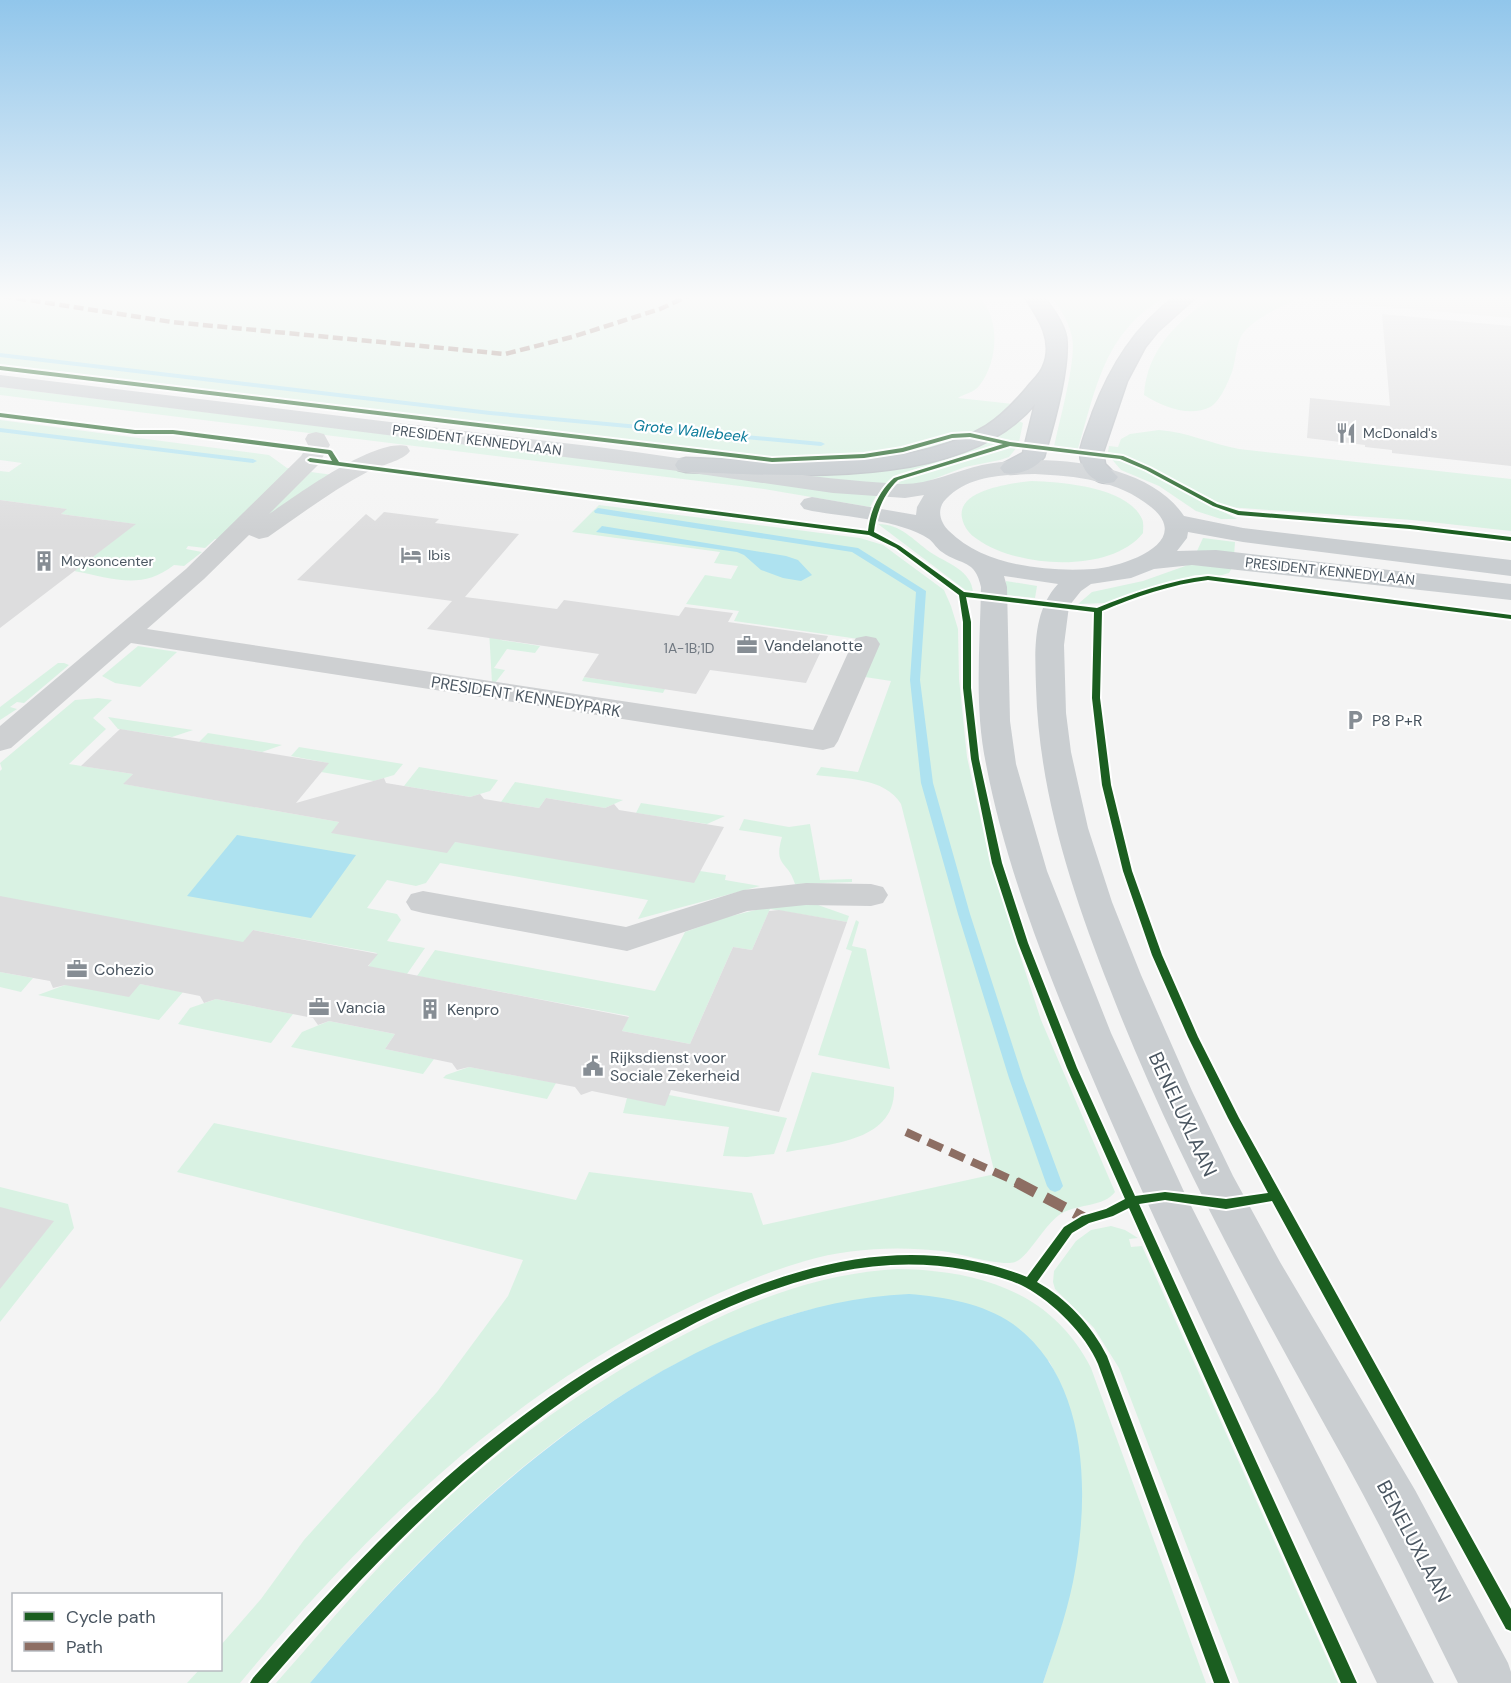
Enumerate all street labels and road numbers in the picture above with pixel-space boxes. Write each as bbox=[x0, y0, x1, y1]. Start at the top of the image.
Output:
street label: PRESIDENT KENNEDYLAAN bbox=[391, 421, 563, 459]
street label: PRESIDENT KENNEDYLAAN bbox=[1244, 553, 1416, 589]
street label: PRESIDENT KENNEDYPARK bbox=[430, 671, 622, 722]
street label: BENELUXLAAN bbox=[1143, 1048, 1223, 1180]
street label: BENELUXLAAN bbox=[1371, 1476, 1457, 1606]

